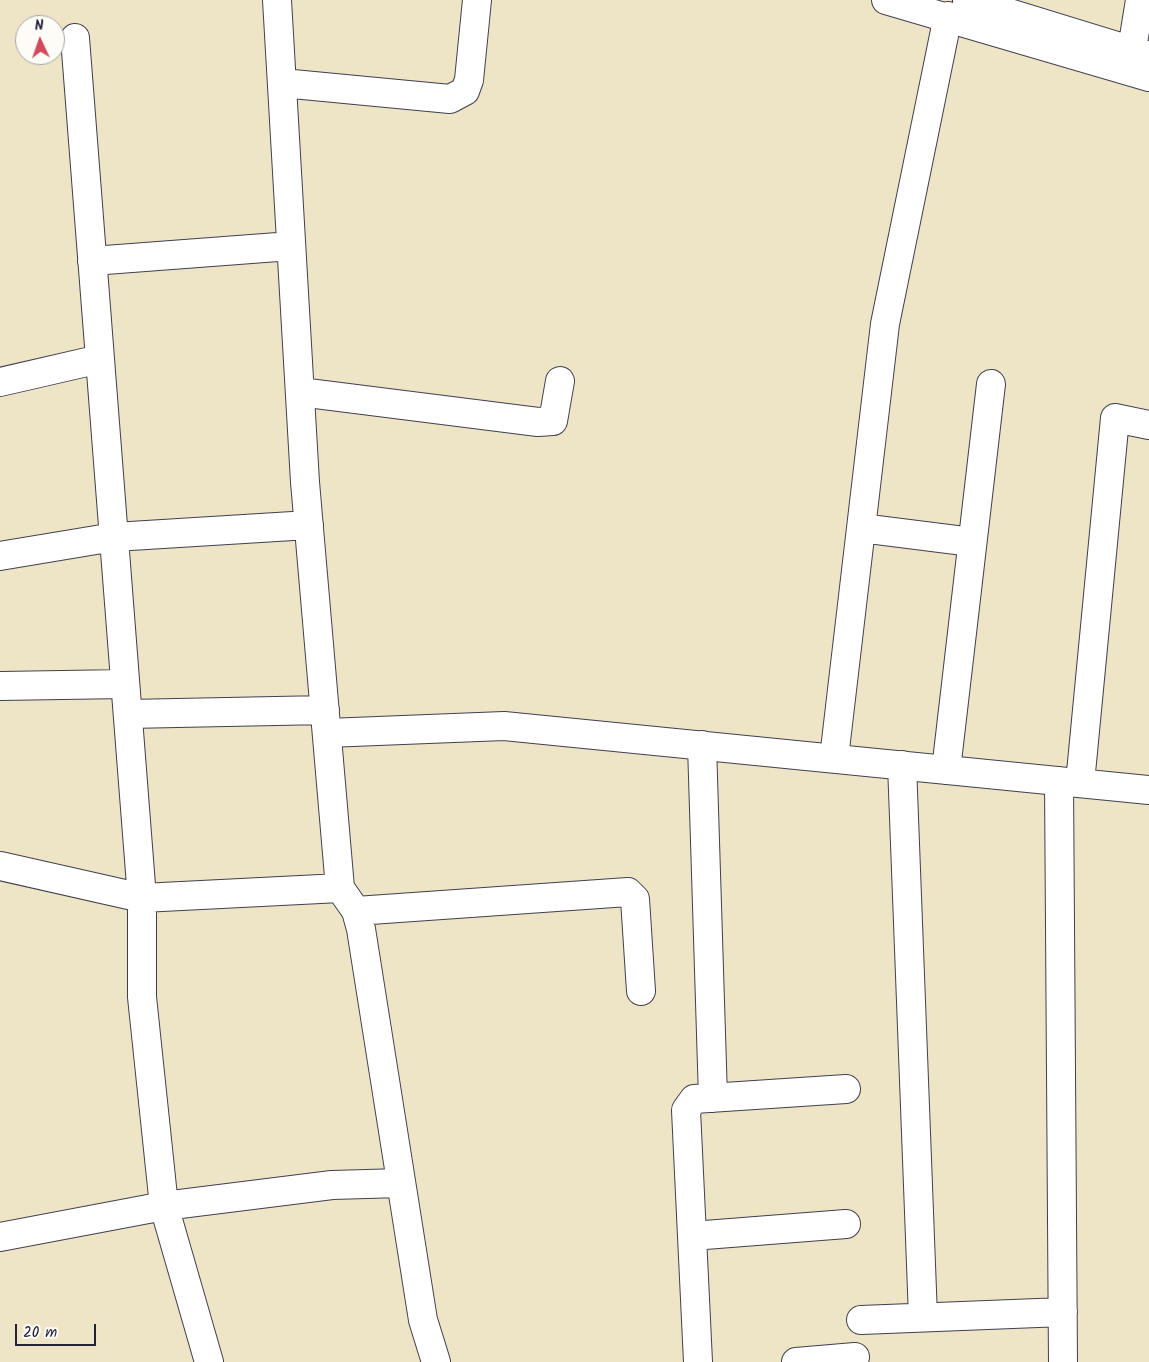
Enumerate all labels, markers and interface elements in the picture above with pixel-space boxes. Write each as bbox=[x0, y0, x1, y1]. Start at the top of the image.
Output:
north arrow bbox=[15, 15, 65, 65]
text: N bbox=[34, 15, 44, 37]
scale bar bbox=[18, 1314, 99, 1346]
text: 20 m bbox=[23, 1321, 57, 1345]

